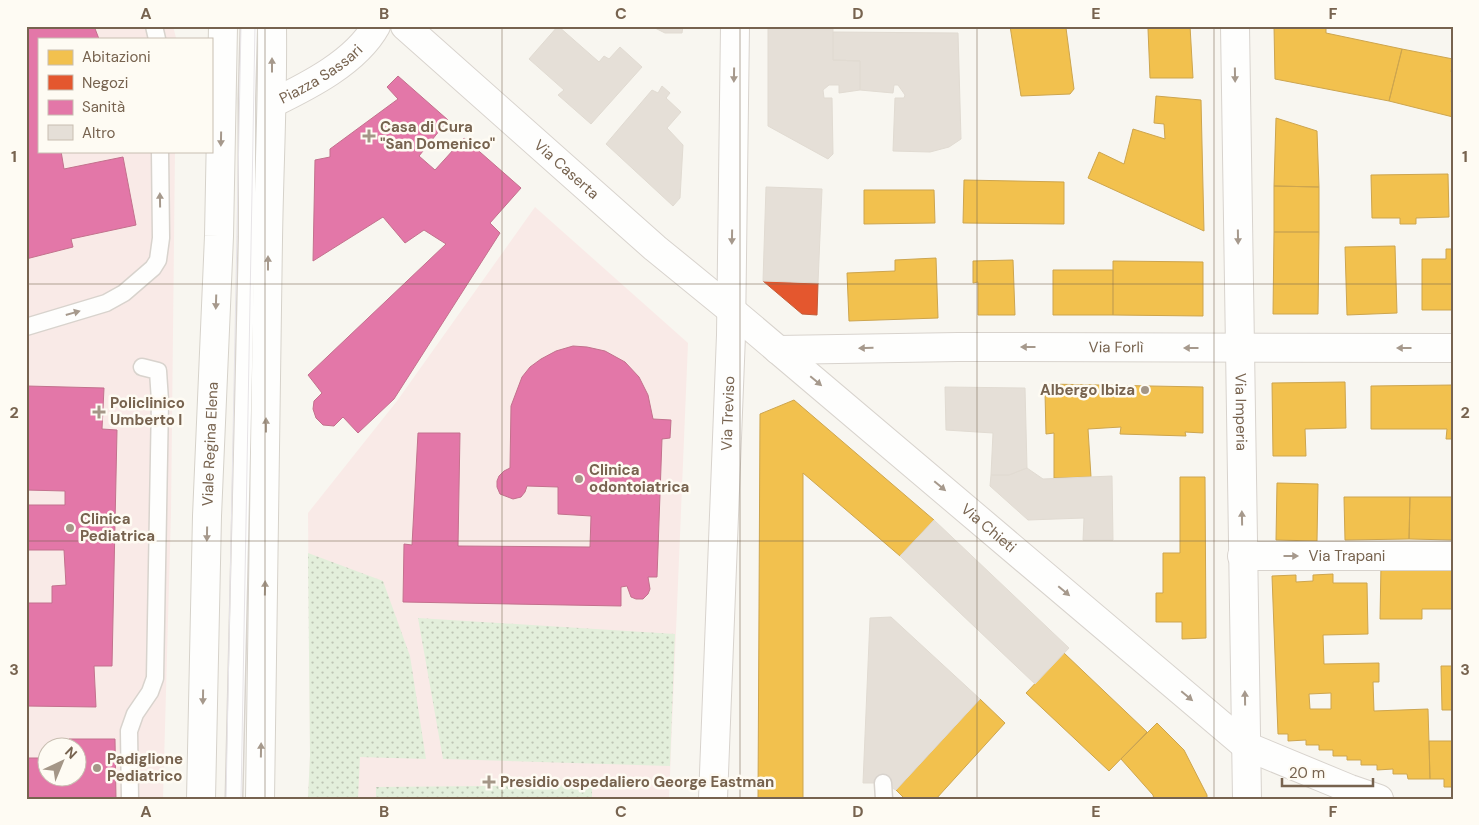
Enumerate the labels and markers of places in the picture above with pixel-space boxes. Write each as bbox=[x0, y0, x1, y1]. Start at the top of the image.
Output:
place label: Casa di Cura "San Domenico" bbox=[380, 117, 495, 154]
marker: Casa di Cura "San Domenico" bbox=[362, 129, 376, 143]
place label: Albergo Ibiza bbox=[1040, 380, 1135, 400]
marker: Albergo Ibiza bbox=[1139, 384, 1151, 396]
place label: Policlinico Umberto I bbox=[110, 393, 185, 430]
marker: Policlinico Umberto I bbox=[92, 405, 106, 419]
place label: Clinica odontoiatrica bbox=[589, 460, 689, 497]
marker: Clinica odontoiatrica bbox=[573, 473, 585, 485]
place label: Clinica Pediatrica bbox=[80, 509, 155, 546]
marker: Clinica Pediatrica bbox=[64, 522, 76, 534]
place label: Padiglione Pediatrico bbox=[107, 749, 183, 786]
marker: Padiglione Pediatrico bbox=[91, 762, 103, 774]
place label: Presidio ospedaliero George Eastman bbox=[500, 772, 774, 792]
marker: Presidio ospedaliero George Eastman bbox=[482, 775, 496, 789]

